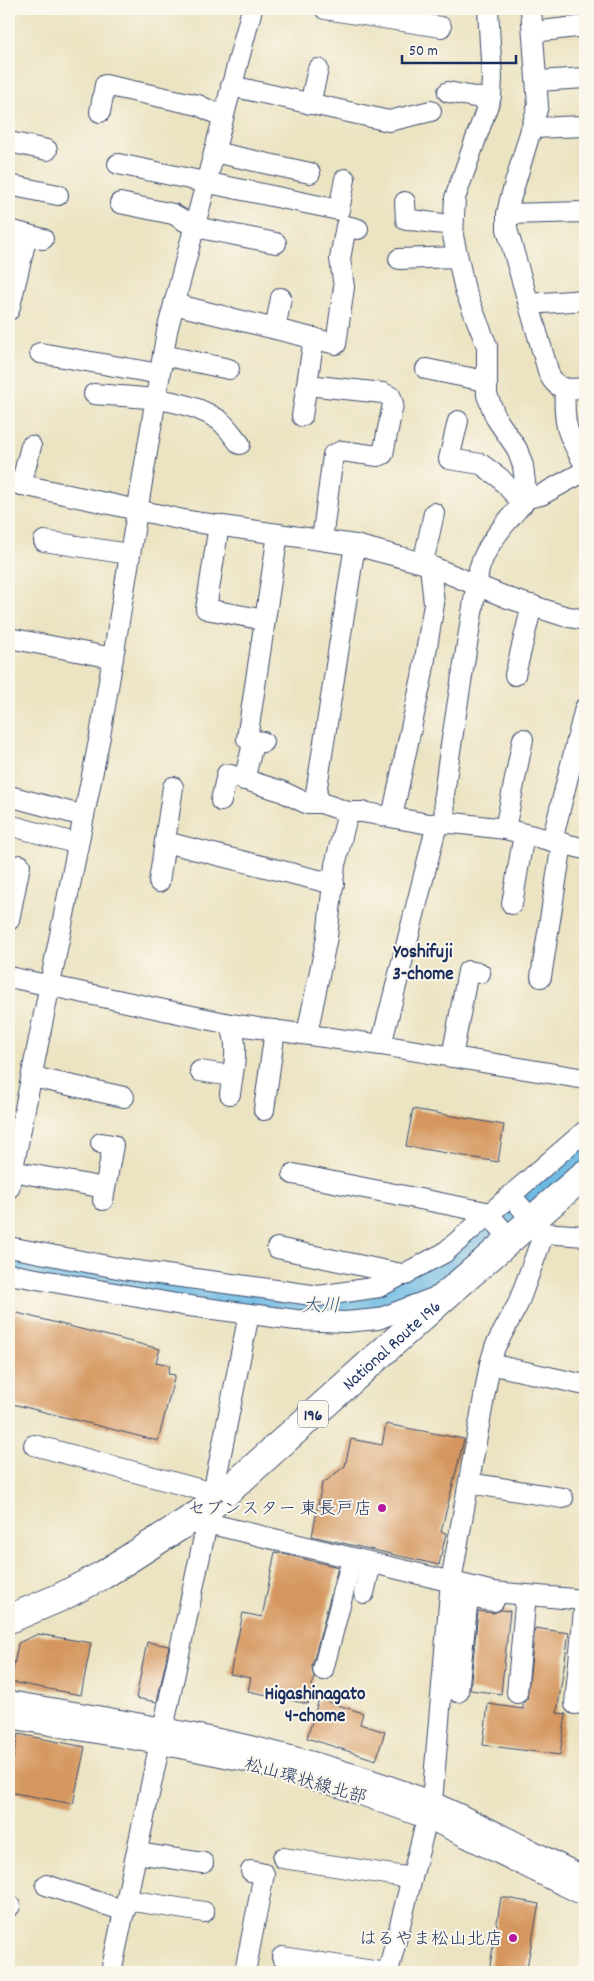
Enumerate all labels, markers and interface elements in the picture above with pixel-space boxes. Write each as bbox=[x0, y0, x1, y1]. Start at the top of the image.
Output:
scale bar bbox=[402, 32, 515, 64]
text: 50 m bbox=[409, 41, 438, 63]
district label: Yoshifuji 3-chome bbox=[392, 940, 454, 989]
water label: 大川 bbox=[302, 1294, 340, 1321]
street label: National Route 196 bbox=[338, 1295, 448, 1397]
road number: 196 bbox=[298, 1400, 328, 1428]
place label: セブンスター 東長戸店 bbox=[188, 1498, 372, 1523]
marker: セブンスター 東長戸店 bbox=[376, 1502, 388, 1514]
district label: Higashinagato 4-chome bbox=[264, 1682, 366, 1731]
street label: 松山環状線北部 bbox=[241, 1753, 369, 1812]
place label: はるやま松山北店 bbox=[359, 1928, 503, 1953]
marker: はるやま松山北店 bbox=[507, 1932, 519, 1944]

